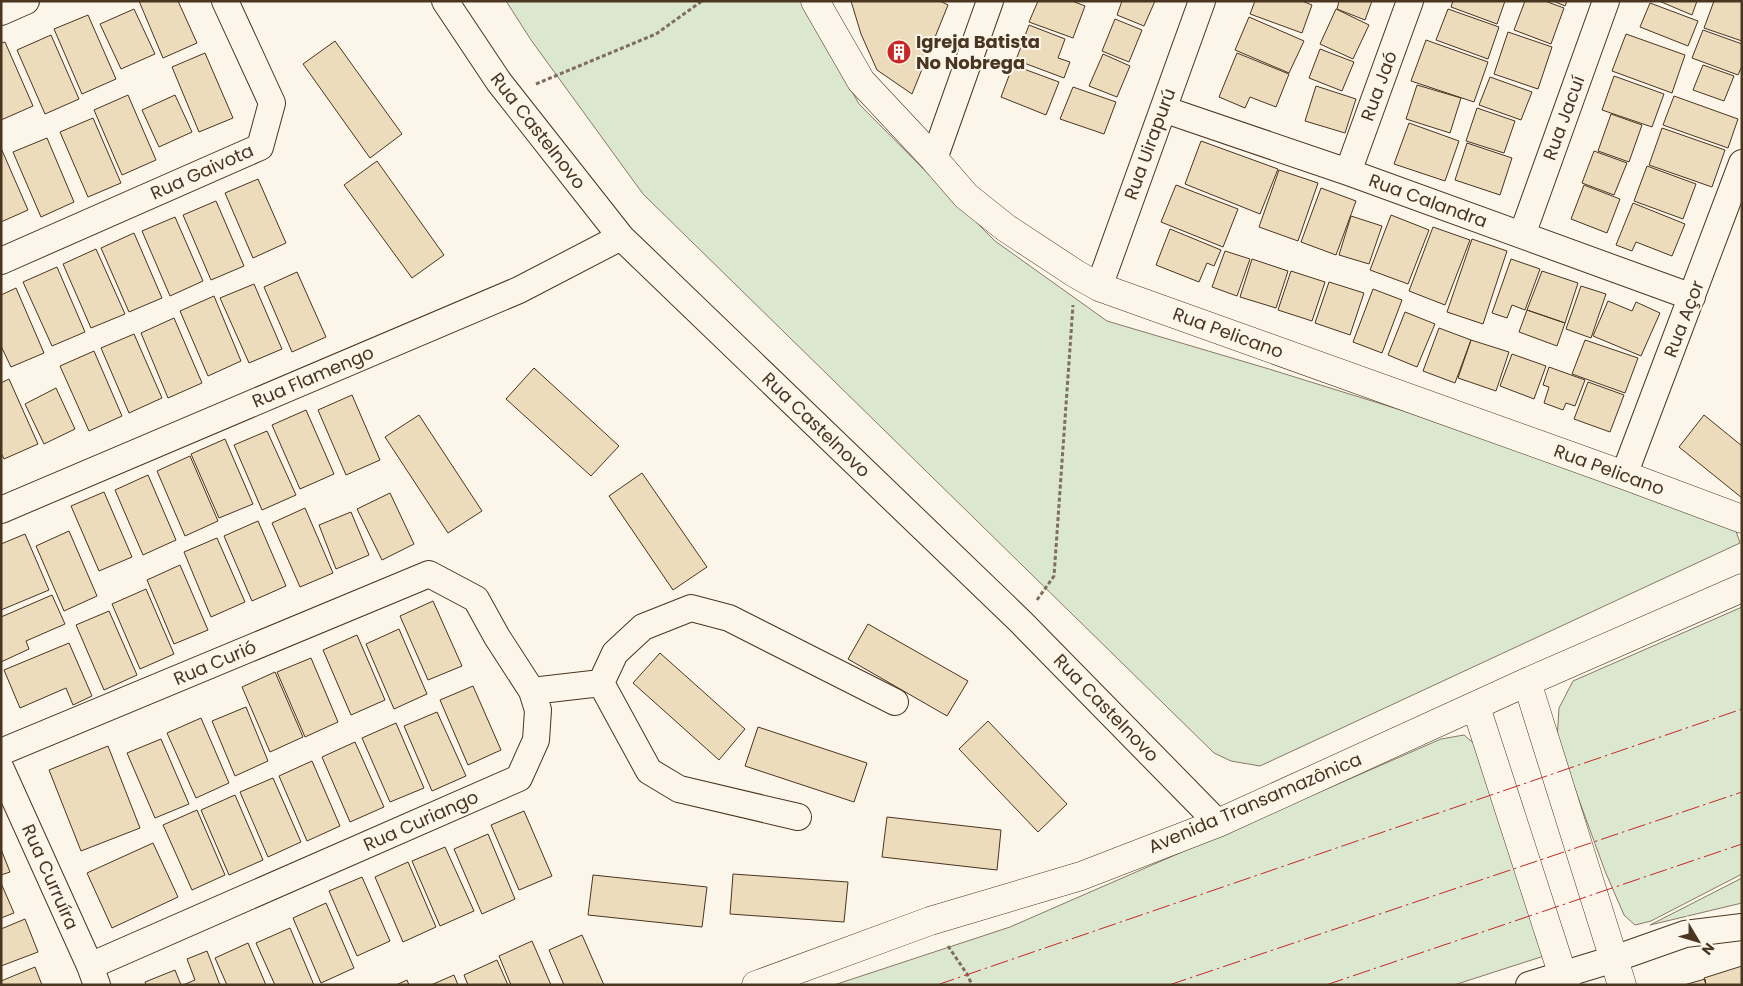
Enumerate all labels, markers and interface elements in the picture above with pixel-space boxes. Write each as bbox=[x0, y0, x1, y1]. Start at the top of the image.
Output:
place label: Igreja Batista No Nobrega bbox=[916, 29, 1040, 75]
building icon: Igreja Batista No Nobrega bbox=[886, 39, 912, 65]
street label: Rua Jaó bbox=[1354, 47, 1403, 124]
street label: Rua Castelnovo bbox=[485, 67, 592, 194]
street label: Rua Jacuí bbox=[1537, 72, 1590, 163]
street label: Rua Uirapurú bbox=[1118, 85, 1181, 203]
street label: Rua Gaivota bbox=[146, 138, 257, 205]
street label: Rua Calandra bbox=[1365, 167, 1491, 234]
street label: Rua Açor bbox=[1657, 276, 1710, 361]
street label: Rua Pelicano bbox=[1169, 301, 1287, 364]
street label: Rua Flamengo bbox=[248, 340, 378, 413]
street label: Rua Castelnovo bbox=[757, 366, 876, 483]
street label: Rua Pelicano bbox=[1550, 438, 1668, 501]
street label: Rua Curió bbox=[170, 634, 260, 691]
street label: Rua Castelnovo bbox=[1048, 648, 1165, 767]
street label: Avenida Transamazônica bbox=[1144, 746, 1365, 859]
street label: Rua Curiango bbox=[359, 784, 482, 857]
street label: Rua Curruíra bbox=[16, 820, 85, 934]
north arrow bbox=[1673, 916, 1723, 966]
text: N bbox=[1697, 939, 1719, 959]

